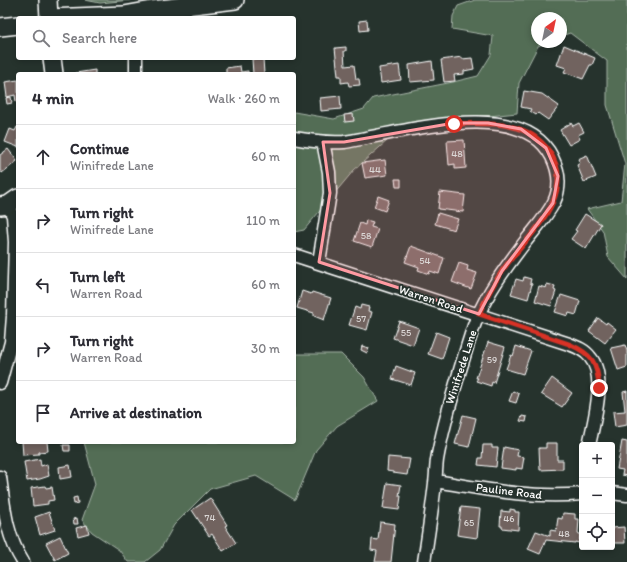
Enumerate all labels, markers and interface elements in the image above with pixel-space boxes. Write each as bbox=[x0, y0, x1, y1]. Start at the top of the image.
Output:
north arrow bbox=[531, 12, 567, 48]
search box bbox=[16, 16, 296, 60]
icon: search bbox=[30, 27, 52, 49]
text: Search here bbox=[62, 29, 137, 47]
text: 4 min bbox=[32, 88, 74, 108]
text: Walk · 260 m bbox=[208, 91, 280, 106]
route start bbox=[445, 115, 463, 133]
text: Continue bbox=[70, 140, 129, 158]
icon: ahead bbox=[32, 146, 54, 168]
house number: 48 bbox=[451, 147, 463, 160]
text: 60 m bbox=[251, 149, 280, 164]
text: Winifrede Lane bbox=[70, 158, 154, 173]
house number: 44 bbox=[369, 163, 381, 176]
text: Turn right bbox=[70, 204, 134, 222]
icon: right bbox=[32, 210, 54, 232]
text: 110 m bbox=[246, 213, 280, 228]
text: Winifrede Lane bbox=[70, 222, 154, 237]
house number: 58 bbox=[361, 229, 372, 242]
house number: 54 bbox=[419, 254, 431, 267]
text: Turn left bbox=[70, 268, 125, 286]
icon: left bbox=[32, 274, 54, 296]
text: 60 m bbox=[251, 277, 280, 292]
street label: Warren Road bbox=[397, 282, 465, 316]
text: Warren Road bbox=[70, 286, 142, 301]
house number: 57 bbox=[356, 312, 366, 325]
house number: 55 bbox=[401, 326, 411, 339]
street label: Winifrede Lane bbox=[442, 328, 480, 406]
text: Turn right bbox=[70, 332, 134, 350]
icon: right bbox=[32, 338, 54, 360]
text: 30 m bbox=[251, 341, 280, 356]
text: Warren Road bbox=[70, 350, 142, 365]
house number: 59 bbox=[487, 353, 497, 366]
route end bbox=[590, 379, 608, 397]
icon: arrive bbox=[32, 402, 54, 424]
text: Arrive at destination bbox=[70, 404, 202, 422]
map controls bbox=[579, 442, 615, 550]
button: + bbox=[579, 442, 615, 478]
button: − bbox=[579, 478, 615, 514]
street label: Pauline Road bbox=[475, 480, 543, 502]
house number: 74 bbox=[205, 511, 215, 524]
house number: 46 bbox=[503, 512, 515, 525]
button: locate bbox=[579, 514, 615, 550]
house number: 65 bbox=[464, 516, 474, 529]
house number: 48 bbox=[558, 527, 570, 540]

